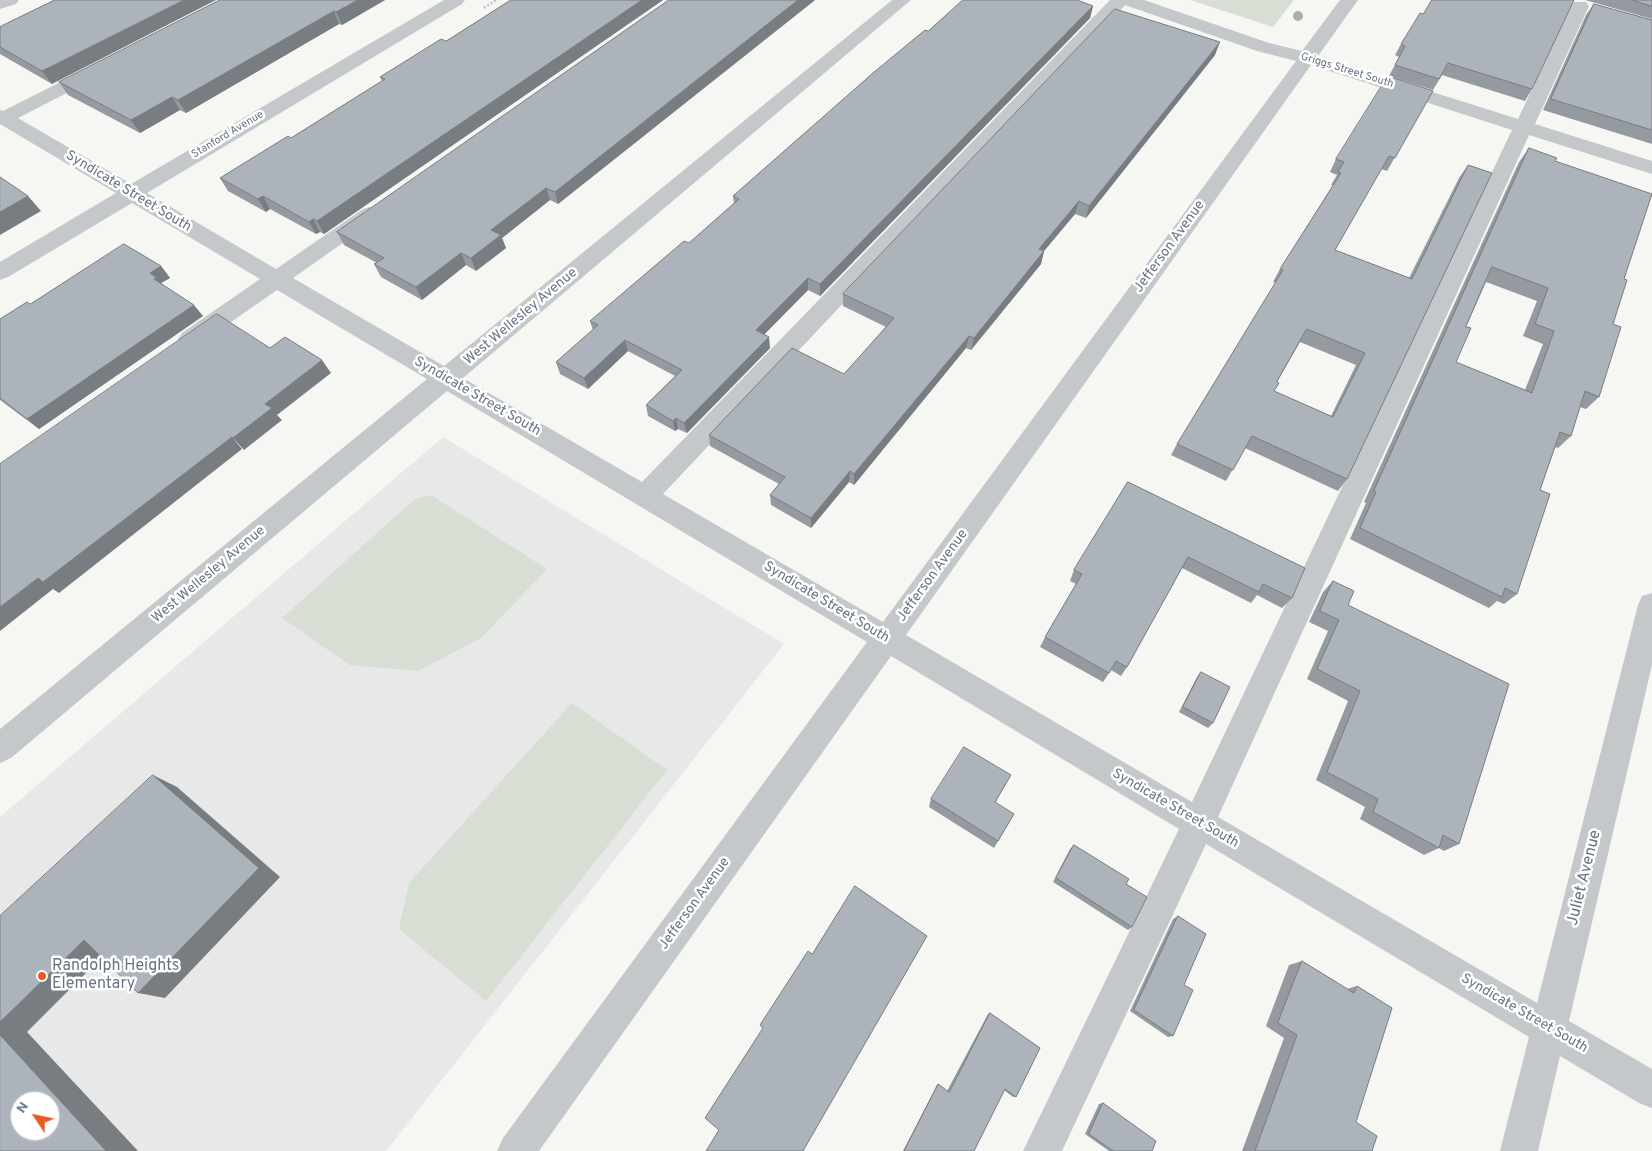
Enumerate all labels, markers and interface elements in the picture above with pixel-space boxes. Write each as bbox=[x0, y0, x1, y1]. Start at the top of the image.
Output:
street label: Griggs Street South bbox=[1299, 51, 1395, 91]
street label: Stanford Avenue bbox=[190, 108, 266, 162]
street label: Syndicate Street South bbox=[62, 148, 194, 236]
street label: Jefferson Avenue bbox=[1131, 198, 1209, 296]
street label: West Wellesley Avenue bbox=[461, 265, 581, 369]
street label: Syndicate Street South bbox=[411, 354, 543, 440]
street label: West Wellesley Avenue bbox=[149, 523, 269, 627]
street label: Jefferson Avenue bbox=[894, 527, 972, 625]
street label: Syndicate Street South bbox=[760, 559, 892, 647]
street label: Syndicate Street South bbox=[1109, 766, 1241, 852]
street label: Juliet Avenue bbox=[1564, 828, 1606, 928]
street label: Jefferson Avenue bbox=[656, 855, 734, 953]
place label: Randolph Heights Elementary bbox=[52, 957, 179, 995]
marker: Randolph Heights Elementary bbox=[36, 970, 48, 982]
street label: Syndicate Street South bbox=[1458, 971, 1590, 1057]
north arrow bbox=[10, 1091, 60, 1141]
text: N bbox=[13, 1099, 33, 1117]

